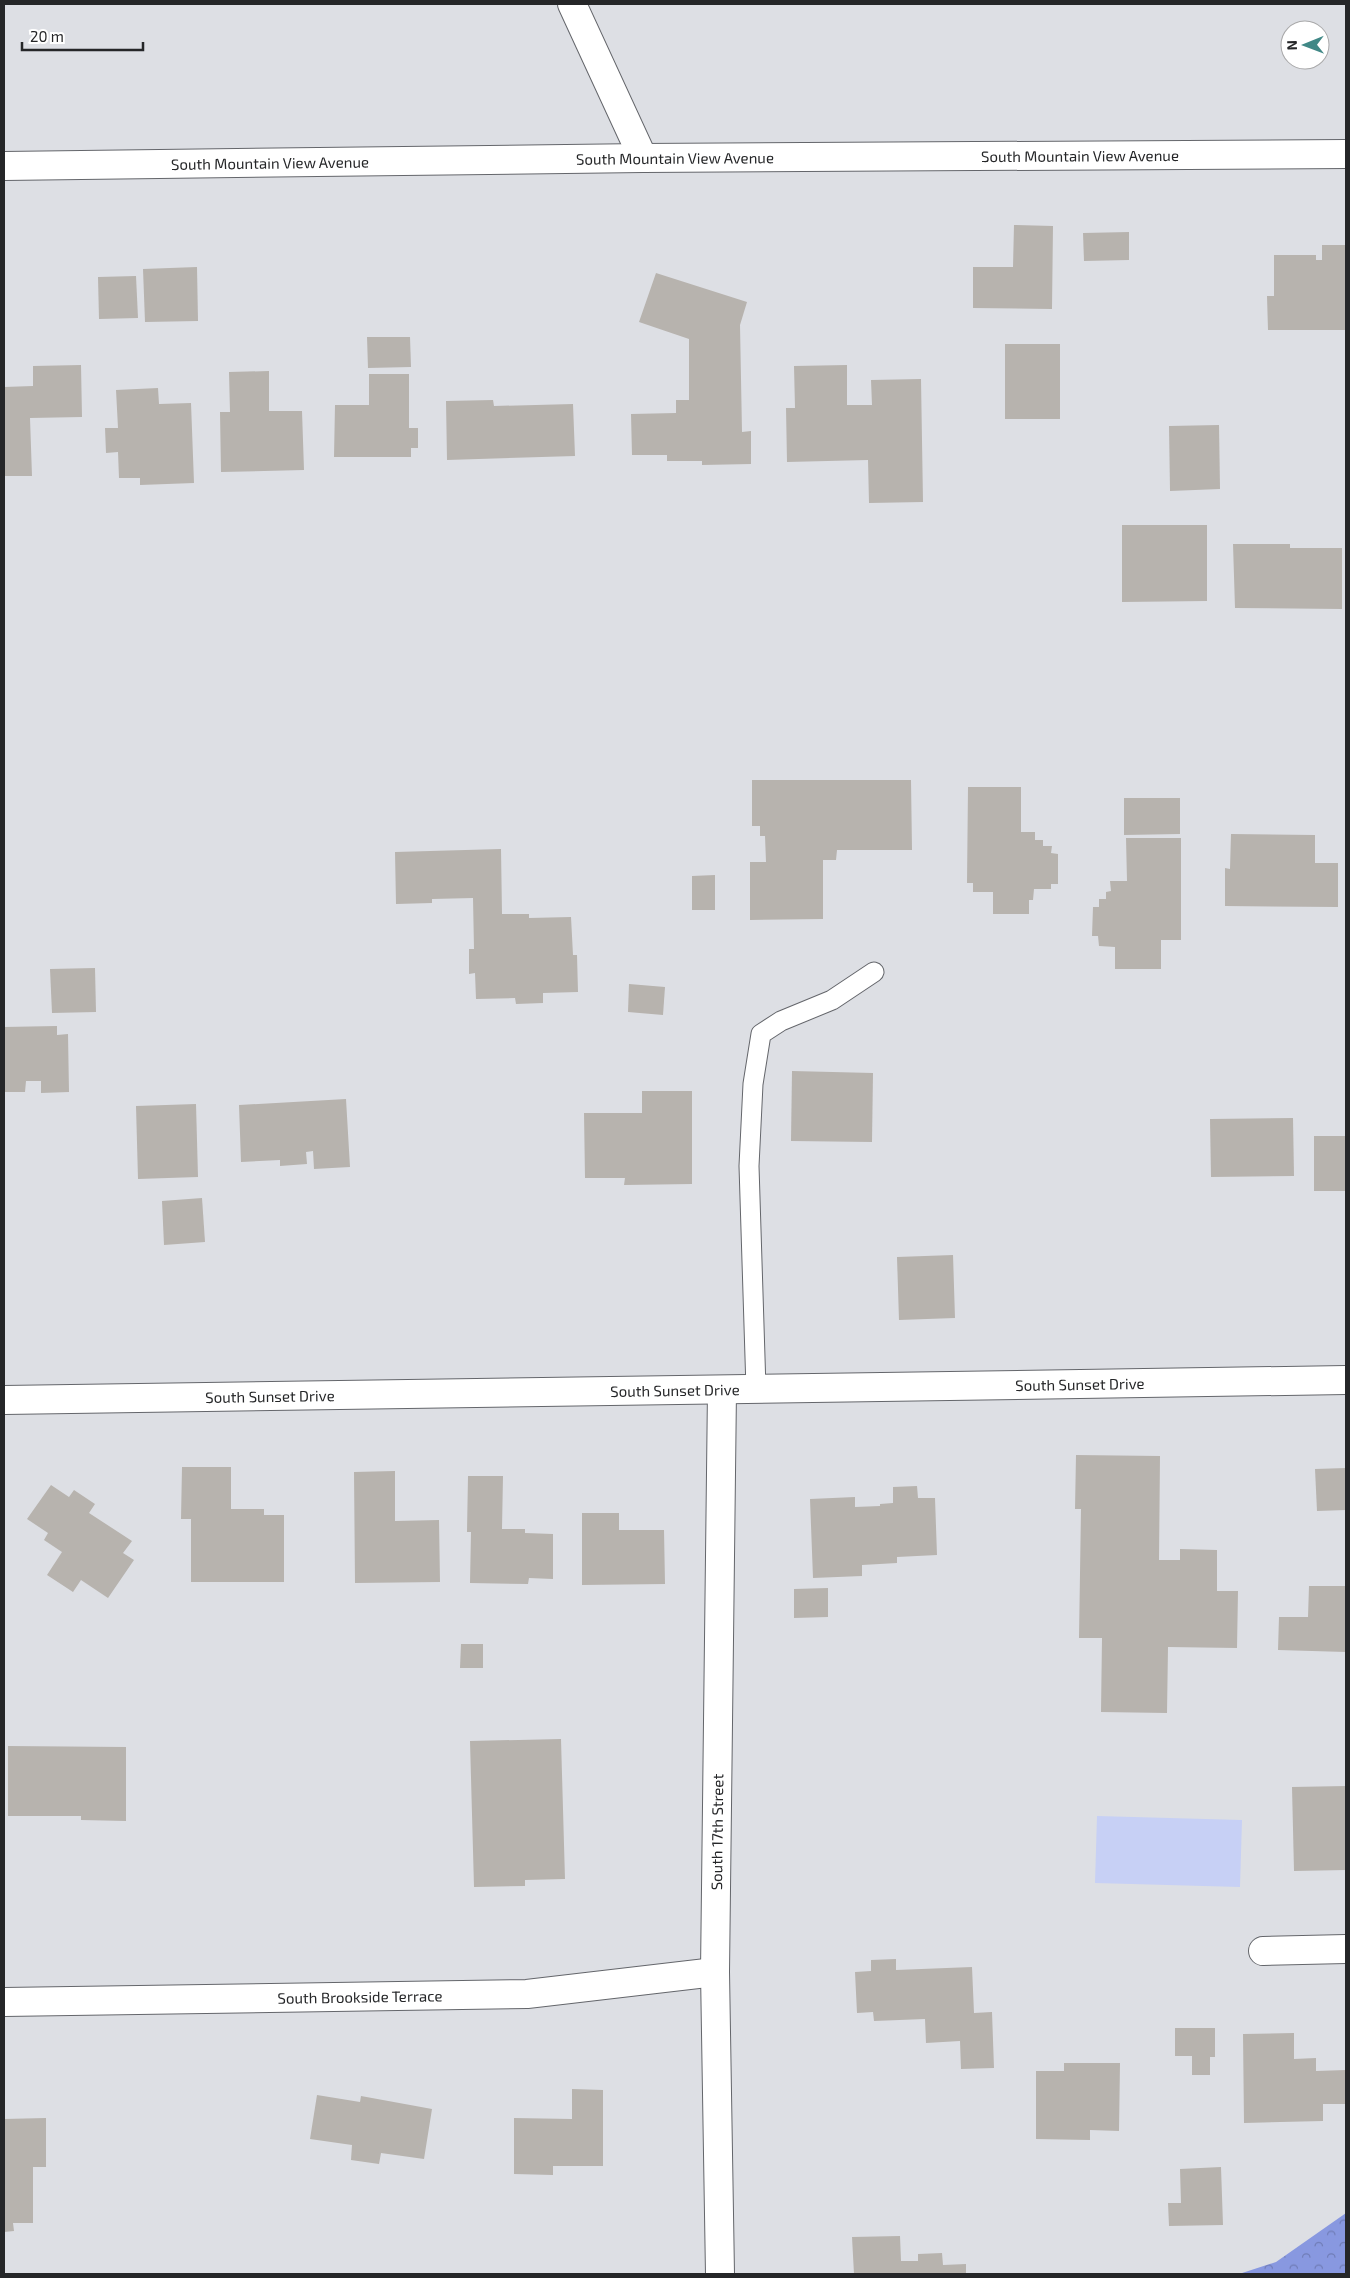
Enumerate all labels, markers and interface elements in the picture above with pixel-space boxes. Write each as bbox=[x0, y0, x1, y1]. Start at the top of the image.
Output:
scale bar bbox=[22, 20, 144, 52]
north arrow bbox=[1280, 20, 1330, 70]
text: 20 m bbox=[30, 27, 64, 45]
text: N bbox=[1283, 40, 1300, 50]
street label: South Mountain View Avenue bbox=[981, 146, 1179, 165]
street label: South Mountain View Avenue bbox=[576, 148, 774, 168]
street label: South Mountain View Avenue bbox=[171, 152, 369, 173]
street label: South Sunset Drive bbox=[1015, 1374, 1145, 1394]
street label: South Sunset Drive bbox=[610, 1380, 740, 1400]
street label: South Sunset Drive bbox=[205, 1386, 335, 1406]
street label: South 17th Street bbox=[707, 1773, 726, 1890]
street label: South Brookside Terrace bbox=[277, 1986, 443, 2007]

